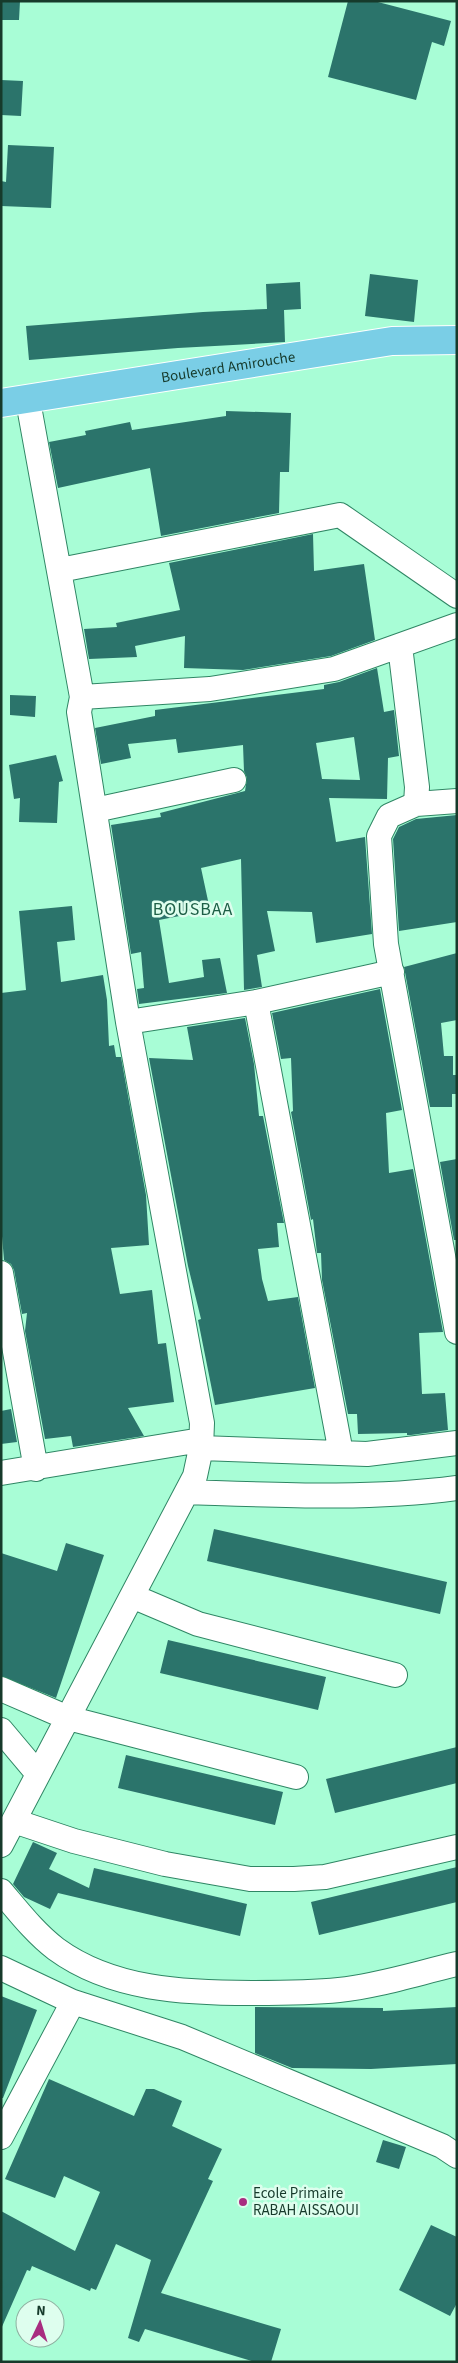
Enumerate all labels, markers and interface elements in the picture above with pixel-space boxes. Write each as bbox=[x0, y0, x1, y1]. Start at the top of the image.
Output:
street label: Boulevard Amirouche bbox=[160, 346, 297, 388]
district label: BOUSBAA bbox=[153, 897, 233, 922]
place label: Ecole Primaire RABAH AISSAOUI bbox=[253, 2183, 359, 2221]
marker: Ecole Primaire RABAH AISSAOUI bbox=[237, 2196, 249, 2208]
north arrow bbox=[15, 2298, 65, 2348]
text: N bbox=[35, 2301, 46, 2321]

